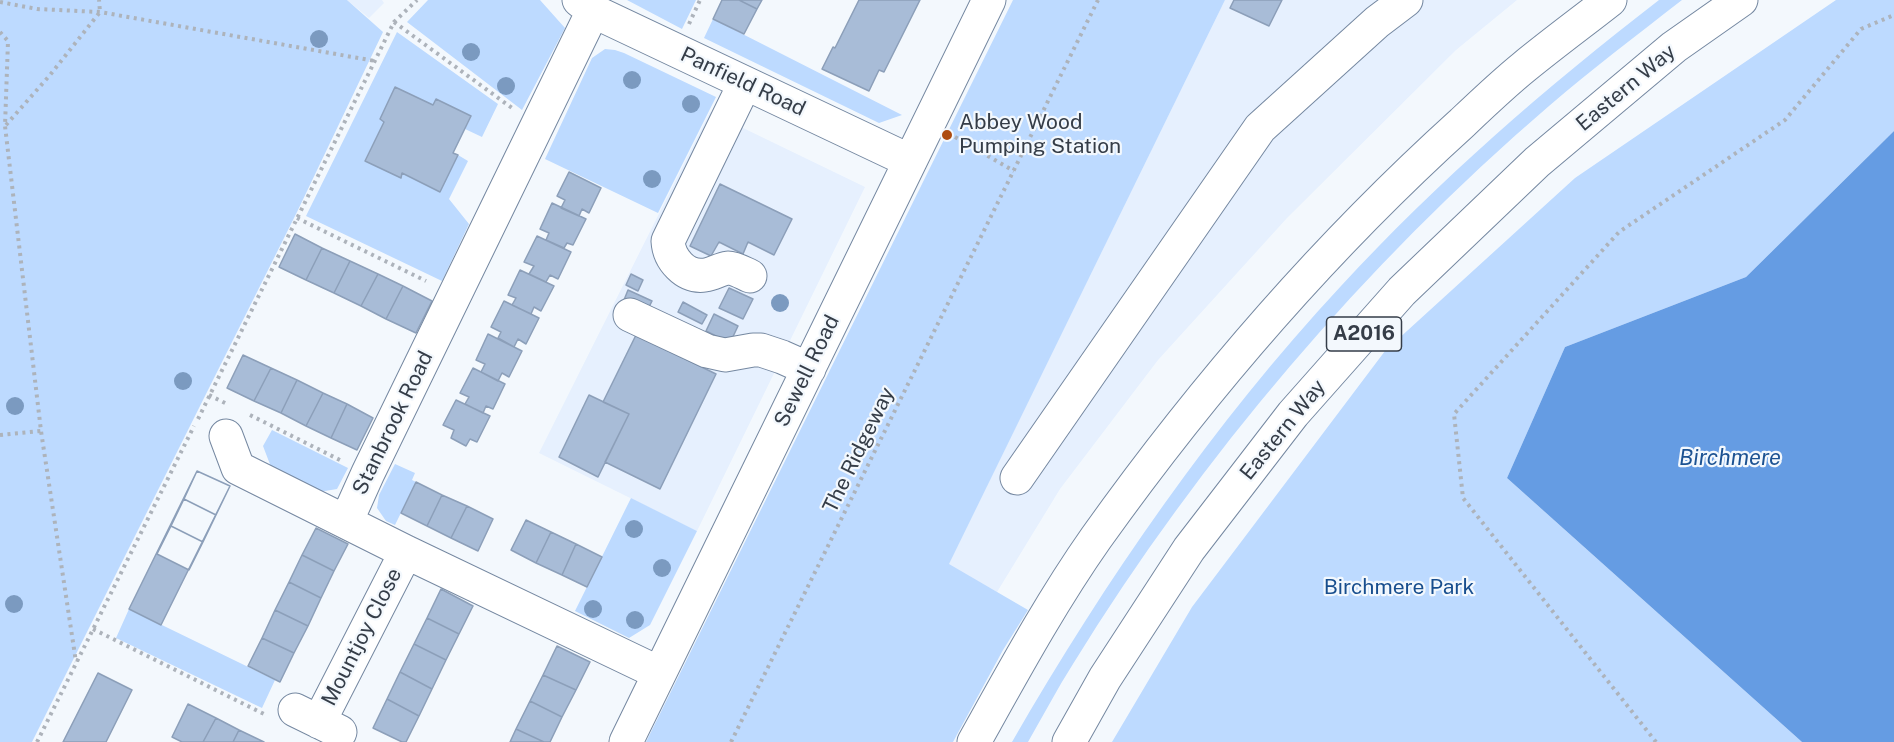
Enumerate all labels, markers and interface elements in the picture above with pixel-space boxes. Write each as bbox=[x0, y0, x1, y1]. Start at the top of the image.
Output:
street label: Eastern Way bbox=[1571, 39, 1681, 137]
street label: Panfield Road bbox=[676, 42, 810, 122]
place label: Abbey Wood Pumping Station bbox=[959, 110, 1121, 160]
marker: Abbey Wood Pumping Station bbox=[940, 128, 954, 142]
street label: Sewell Road bbox=[769, 311, 845, 431]
road number: A2016 bbox=[1326, 317, 1402, 351]
street label: Stanbrook Road bbox=[347, 347, 439, 499]
street label: Eastern Way bbox=[1235, 375, 1331, 485]
street label: The Ridgeway bbox=[818, 383, 900, 517]
water label: Birchmere bbox=[1679, 445, 1781, 471]
street label: Mountjoy Close bbox=[317, 564, 407, 710]
park label: Birchmere Park bbox=[1324, 575, 1474, 601]

